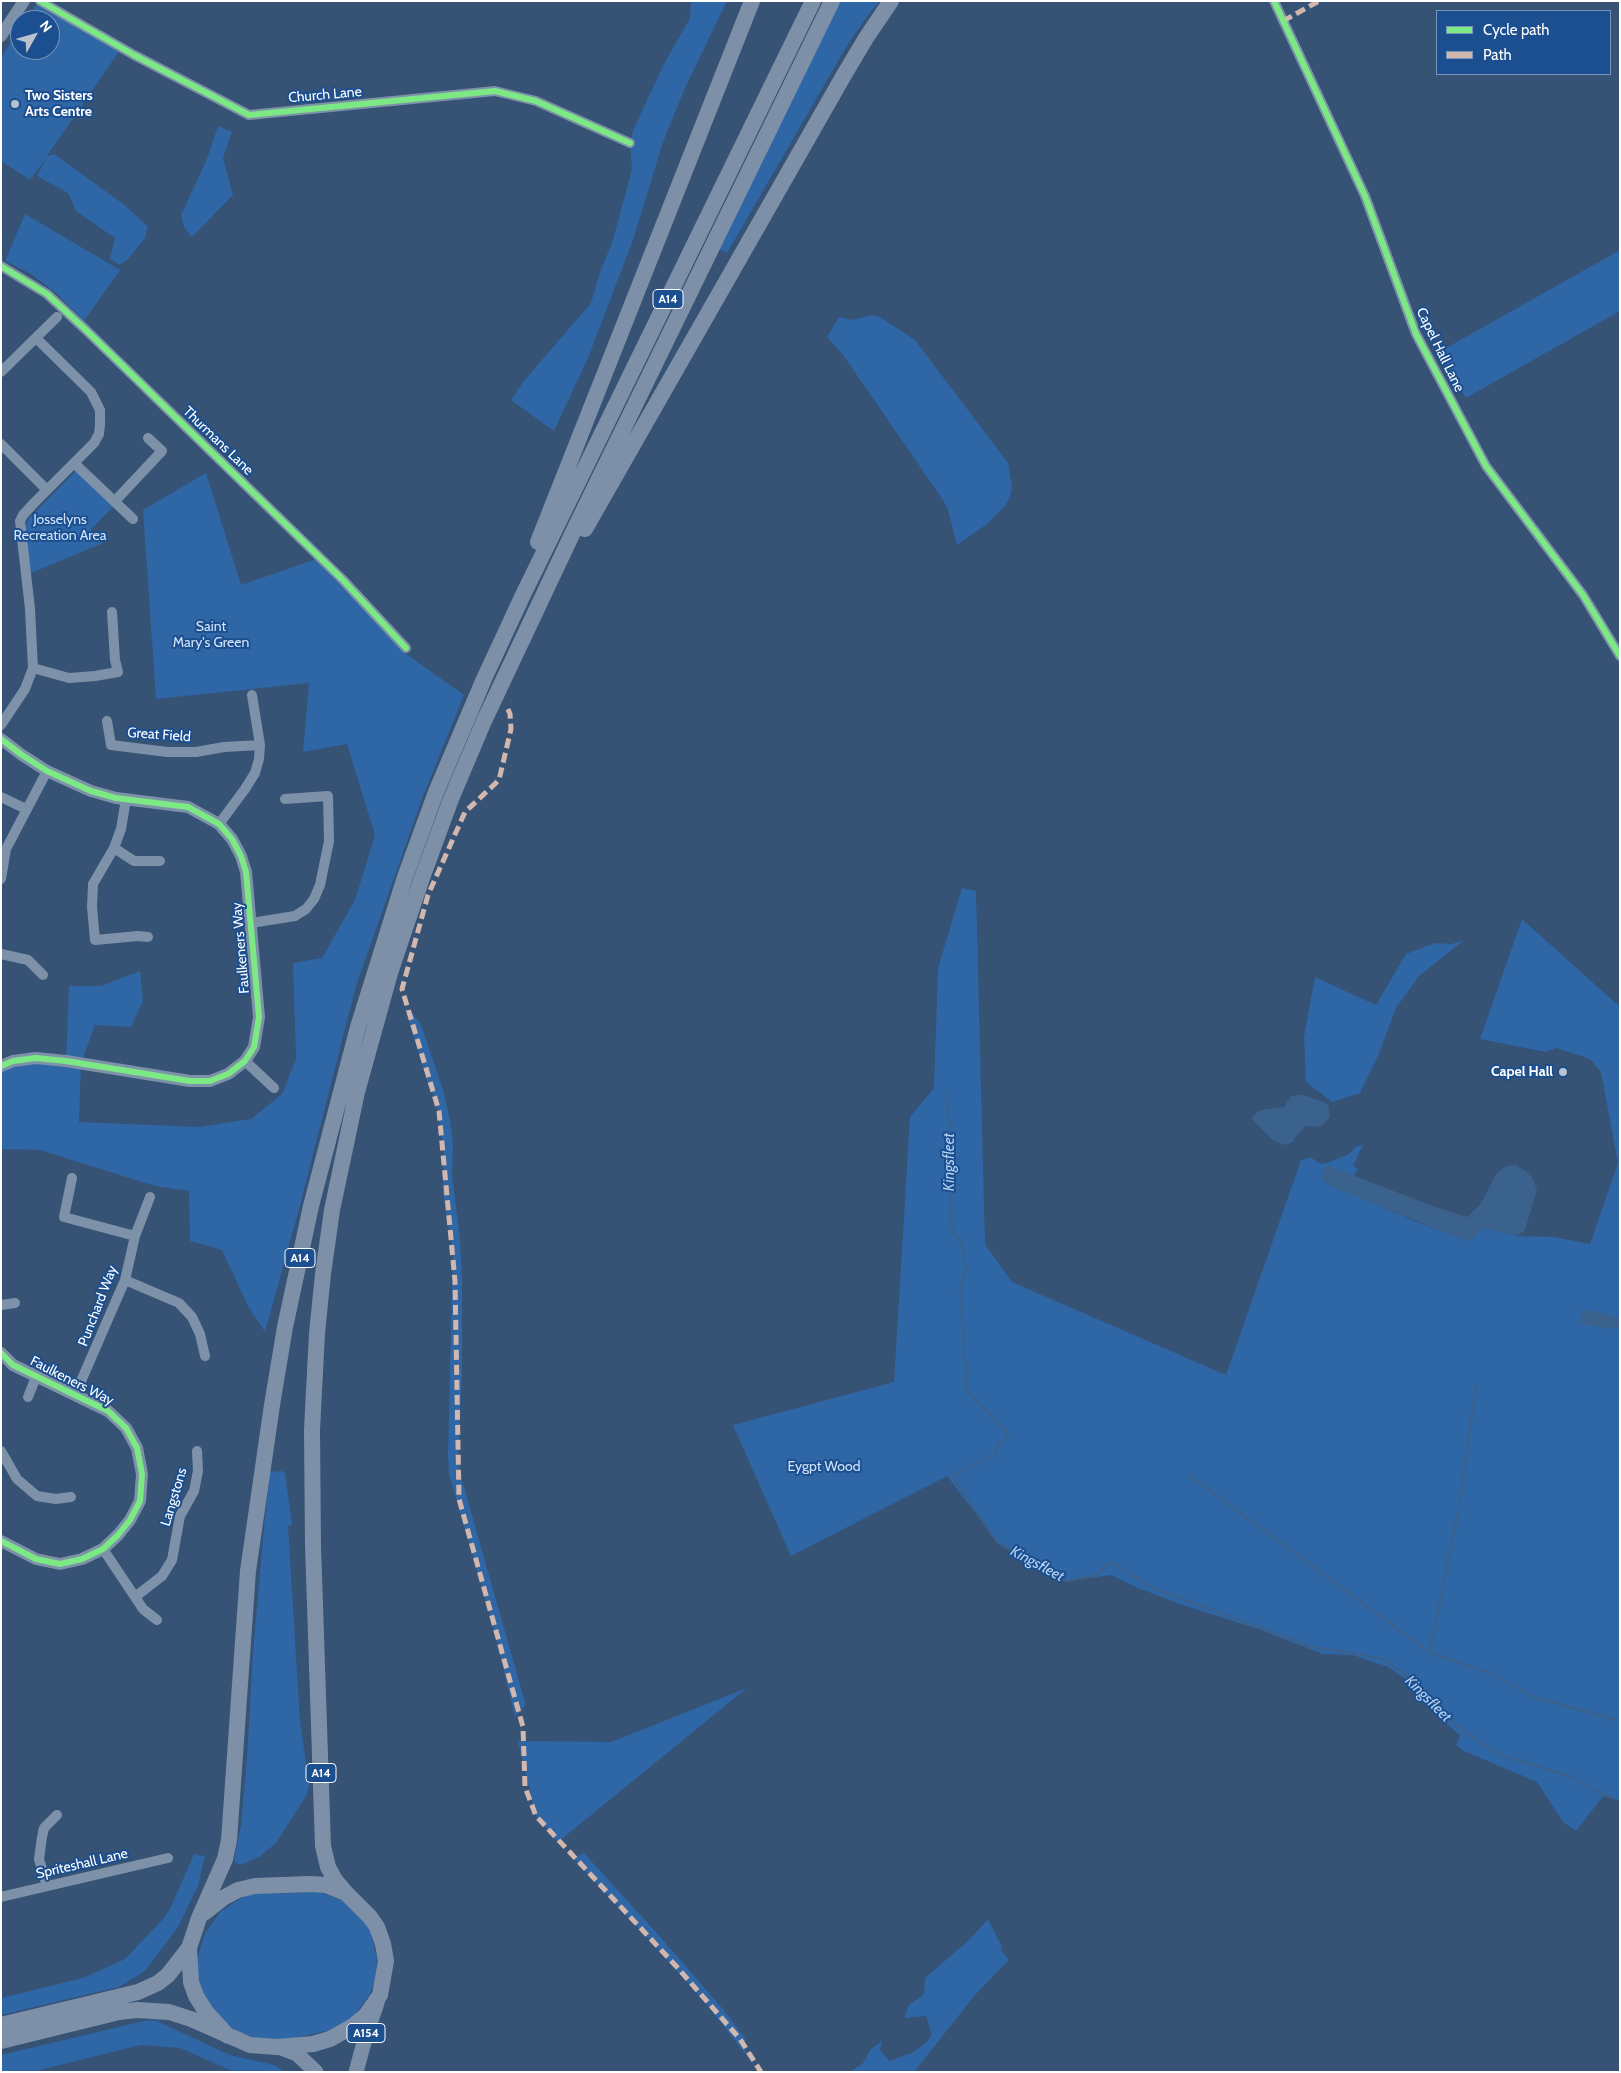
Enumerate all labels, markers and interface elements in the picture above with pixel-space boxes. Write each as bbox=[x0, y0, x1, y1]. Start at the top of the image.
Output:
north arrow bbox=[10, 10, 60, 60]
legend bbox=[1436, 10, 1611, 75]
text: N bbox=[36, 17, 56, 36]
text: Cycle path bbox=[1483, 21, 1549, 39]
text: Path bbox=[1483, 46, 1512, 64]
street label: Church Lane bbox=[288, 83, 362, 107]
place label: Two Sisters Arts Centre bbox=[25, 88, 93, 120]
marker: Two Sisters Arts Centre bbox=[9, 98, 21, 110]
road number: A14 bbox=[653, 290, 683, 308]
street label: Capel Hall Lane bbox=[1412, 305, 1468, 395]
street label: Thurmans Lane bbox=[179, 403, 257, 479]
park label: Josselyns Recreation Area bbox=[14, 512, 106, 544]
park label: Saint Mary's Green bbox=[173, 619, 249, 652]
street label: Great Field bbox=[127, 724, 191, 746]
street label: Faulkeners Way bbox=[229, 902, 253, 994]
place label: Capel Hall bbox=[1491, 1064, 1553, 1080]
marker: Capel Hall bbox=[1557, 1066, 1569, 1078]
water label: Kingsfleet bbox=[941, 1133, 959, 1191]
road number: A14 bbox=[285, 1248, 315, 1268]
street label: Punchard Way bbox=[75, 1263, 121, 1349]
street label: Faulkeners Way bbox=[27, 1353, 117, 1409]
park label: Eygpt Wood bbox=[788, 1459, 860, 1475]
street label: Langstons bbox=[157, 1466, 191, 1528]
water label: Kingsfleet bbox=[1007, 1542, 1067, 1586]
water label: Kingsfleet bbox=[1401, 1672, 1455, 1726]
road number: A14 bbox=[306, 1764, 336, 1782]
street label: Spriteshall Lane bbox=[34, 1845, 130, 1883]
road number: A154 bbox=[347, 2024, 385, 2042]

